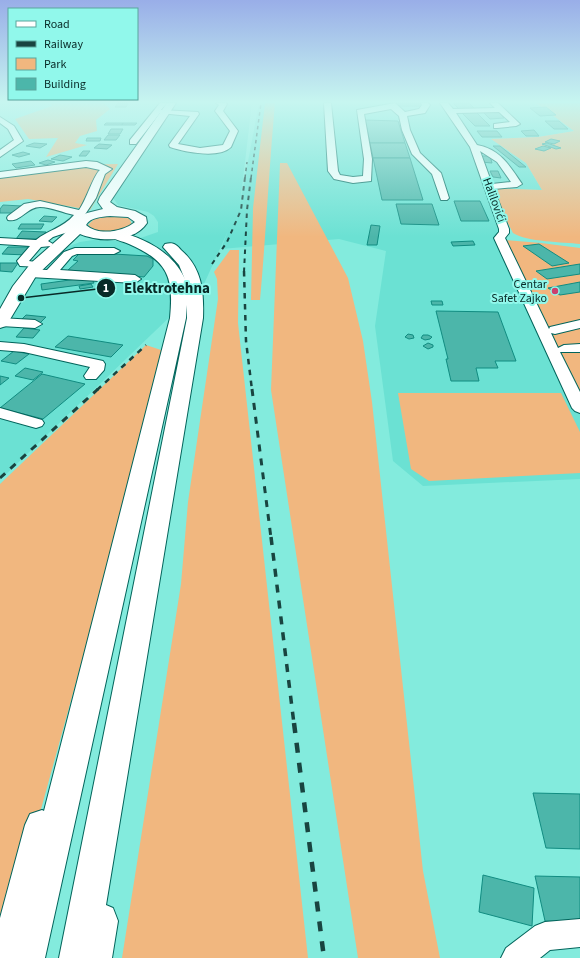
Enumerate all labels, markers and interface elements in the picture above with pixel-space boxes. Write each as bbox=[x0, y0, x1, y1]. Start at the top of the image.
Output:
legend bbox=[8, 8, 138, 100]
text: Road bbox=[44, 16, 70, 33]
text: Railway bbox=[44, 36, 83, 53]
text: Park bbox=[44, 56, 66, 73]
text: Building bbox=[44, 76, 86, 93]
street label: Halilovići bbox=[478, 175, 510, 225]
callout: Elektrotehna bbox=[96, 275, 218, 302]
place label: Centar Safet Zajko bbox=[491, 276, 548, 307]
text: Elektrotehna bbox=[124, 278, 210, 299]
text: 1 bbox=[103, 280, 109, 297]
marker: Centar Safet Zajko bbox=[550, 286, 560, 296]

